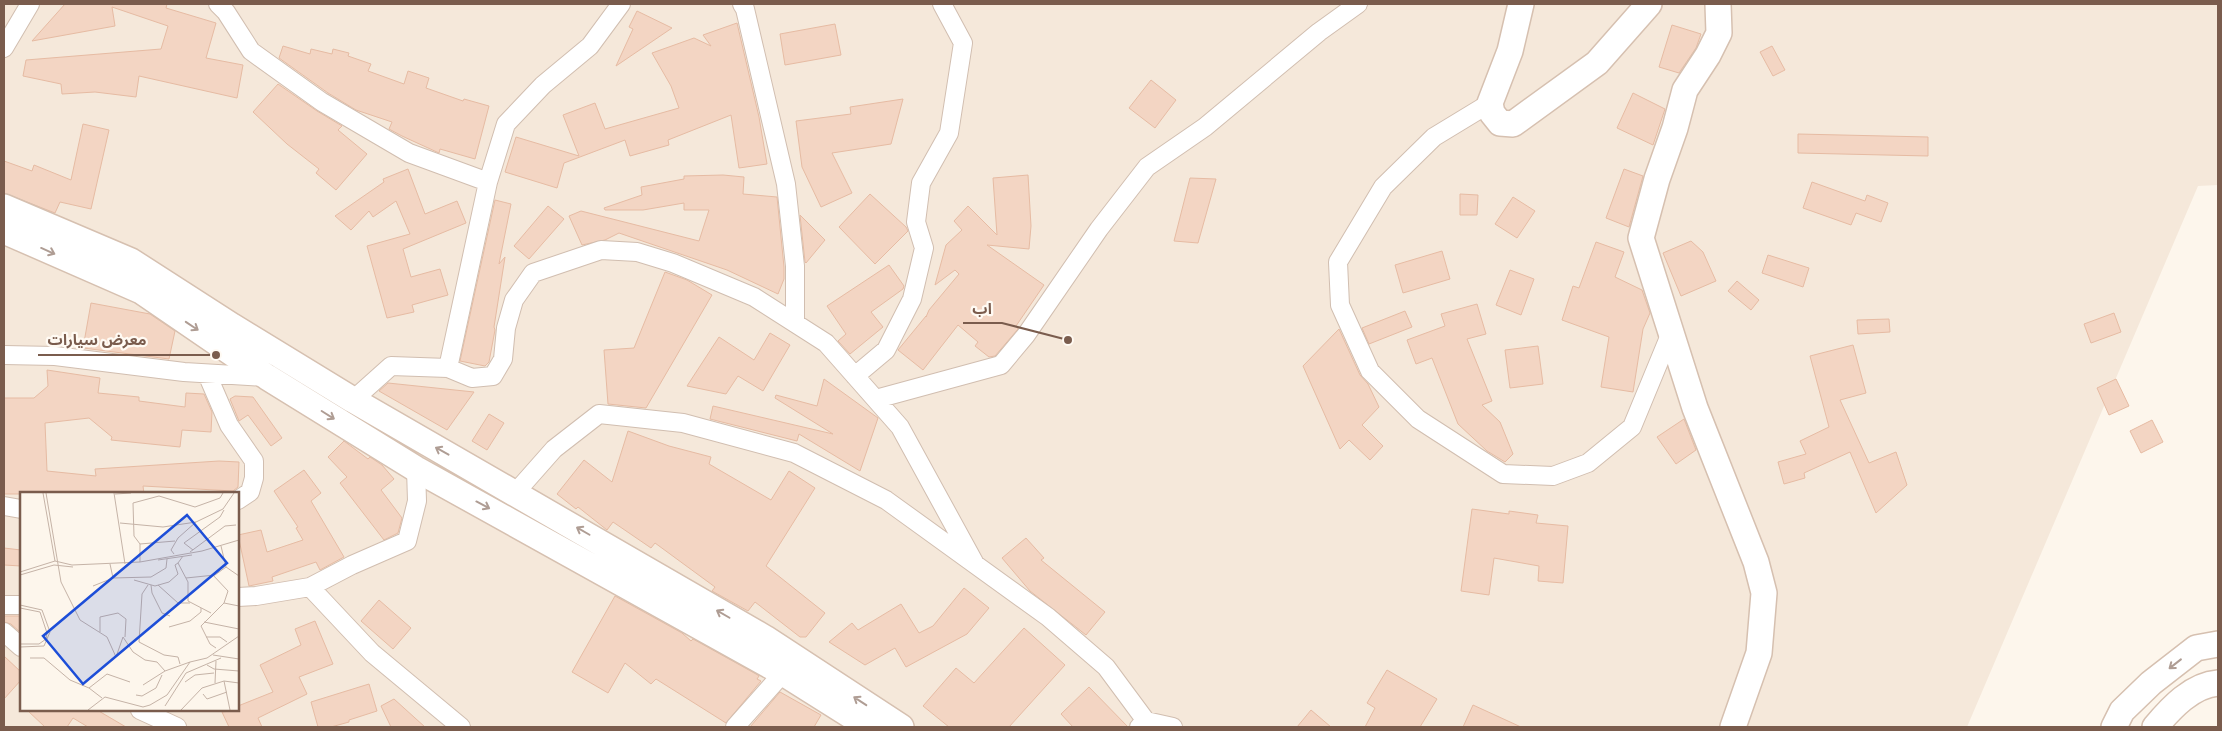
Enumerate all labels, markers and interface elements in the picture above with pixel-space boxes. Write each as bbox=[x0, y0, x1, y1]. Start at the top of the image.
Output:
one-way arrow bbox=[40, 246, 55, 256]
callout: اب bbox=[963, 293, 1002, 323]
text: اب bbox=[972, 299, 992, 318]
one-way arrow bbox=[185, 321, 199, 331]
callout: معرض سيارات bbox=[38, 325, 156, 355]
text: معرض سيارات bbox=[48, 330, 146, 349]
one-way arrow bbox=[320, 410, 334, 420]
one-way arrow bbox=[435, 445, 449, 455]
inset map bbox=[20, 492, 239, 711]
one-way arrow bbox=[476, 500, 491, 510]
one-way arrow bbox=[576, 526, 590, 536]
one-way arrow bbox=[716, 608, 731, 618]
one-way arrow bbox=[2168, 659, 2182, 669]
one-way arrow bbox=[854, 695, 868, 705]

